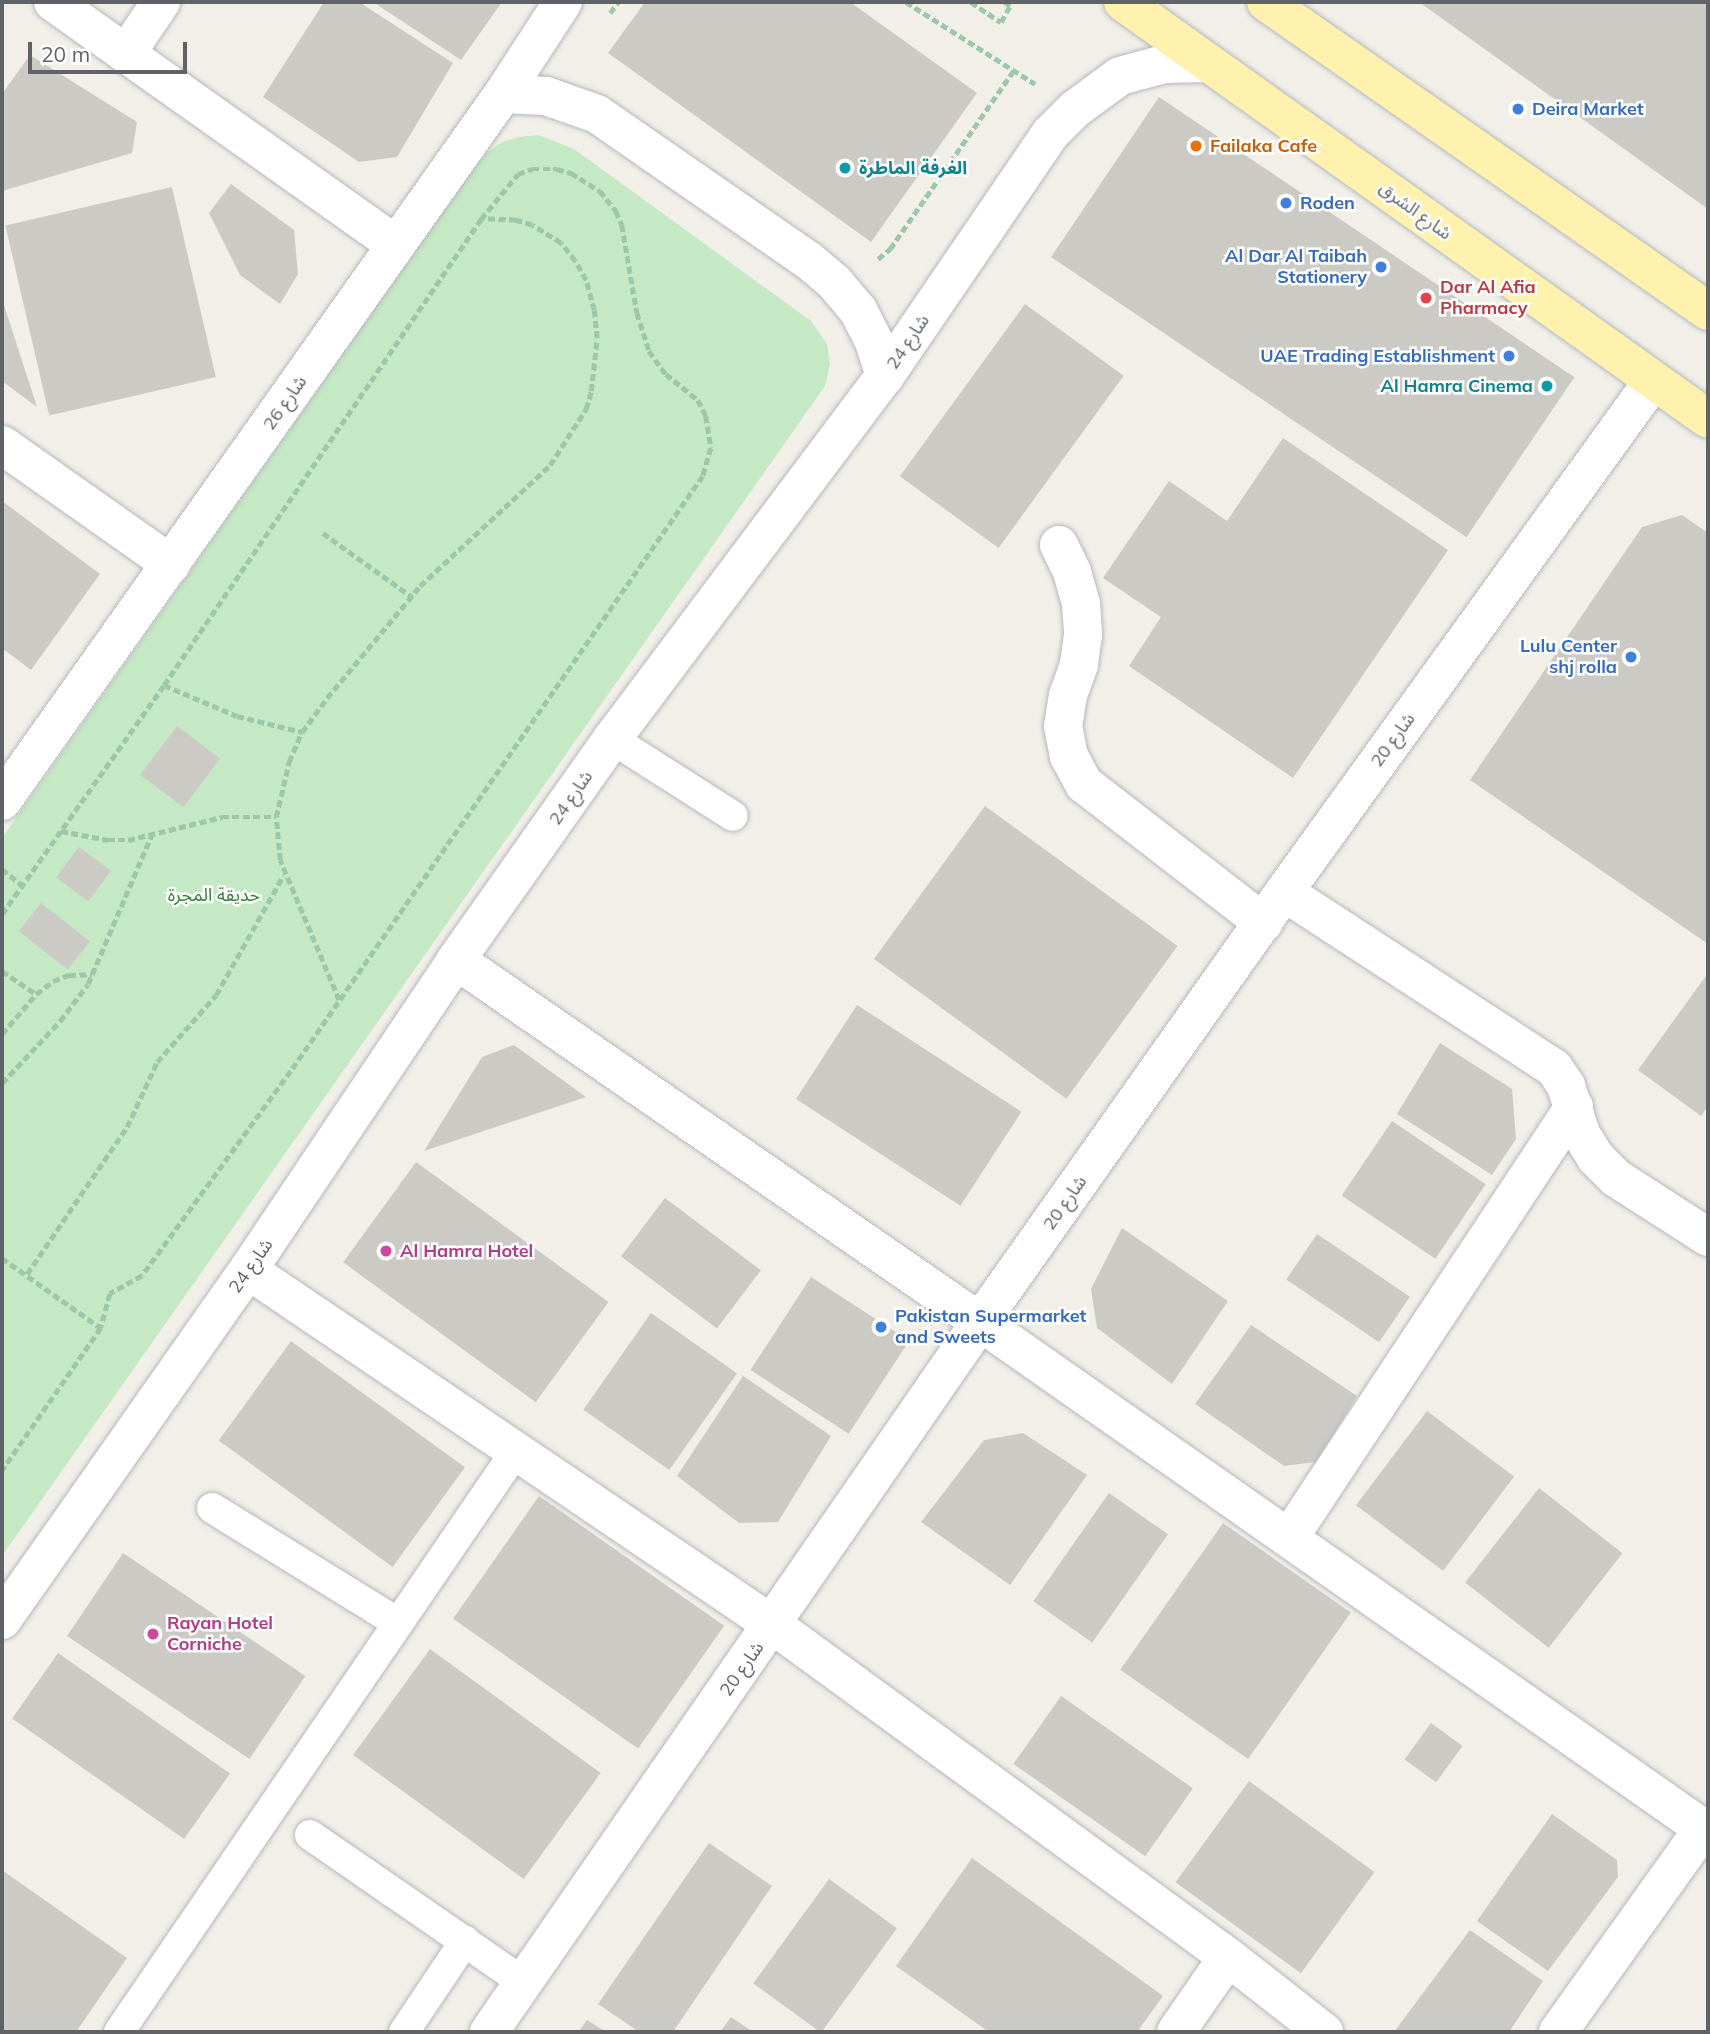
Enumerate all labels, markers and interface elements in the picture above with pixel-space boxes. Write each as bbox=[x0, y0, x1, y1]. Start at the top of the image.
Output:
scale bar bbox=[32, 28, 191, 72]
text: 20 m bbox=[41, 41, 90, 67]
place label: Deira Market bbox=[1532, 98, 1644, 120]
marker: Deira Market bbox=[1510, 101, 1526, 117]
place label: Failaka Cafe bbox=[1210, 135, 1317, 157]
marker: Failaka Cafe bbox=[1188, 138, 1204, 154]
place label: الغرفة الماطرة bbox=[859, 157, 967, 179]
marker: الغرفة الماطرة bbox=[837, 160, 853, 176]
street label: شارع الشرق bbox=[1374, 177, 1456, 245]
place label: Roden bbox=[1300, 192, 1355, 214]
marker: Roden bbox=[1278, 195, 1294, 211]
place label: Al Dar Al Taibah Stationery bbox=[1225, 246, 1367, 288]
marker: Al Dar Al Taibah Stationery bbox=[1373, 259, 1389, 275]
place label: Dar Al Afia Pharmacy bbox=[1440, 277, 1536, 320]
marker: Dar Al Afia Pharmacy bbox=[1418, 290, 1434, 306]
street label: شارع 24 bbox=[882, 311, 934, 373]
place label: UAE Trading Establishment bbox=[1260, 345, 1495, 367]
marker: UAE Trading Establishment bbox=[1501, 348, 1517, 364]
street label: شارع 26 bbox=[259, 372, 311, 434]
place label: Al Hamra Cinema bbox=[1380, 375, 1533, 397]
marker: Al Hamra Cinema bbox=[1539, 378, 1555, 394]
place label: Lulu Center shj rolla bbox=[1520, 636, 1617, 678]
marker: Lulu Center shj rolla bbox=[1623, 649, 1639, 665]
street label: شارع 20 bbox=[1366, 709, 1420, 771]
street label: شارع 24 bbox=[545, 767, 597, 829]
park label: حديقة المجرة bbox=[168, 884, 260, 906]
street label: شارع 20 bbox=[1039, 1172, 1091, 1234]
street label: شارع 24 bbox=[225, 1235, 277, 1297]
place label: Al Hamra Hotel bbox=[400, 1240, 533, 1262]
marker: Al Hamra Hotel bbox=[378, 1243, 394, 1259]
place label: Pakistan Supermarket and Sweets bbox=[895, 1306, 1086, 1348]
marker: Pakistan Supermarket and Sweets bbox=[873, 1319, 889, 1335]
place label: Rayan Hotel Corniche bbox=[167, 1613, 273, 1656]
marker: Rayan Hotel Corniche bbox=[145, 1626, 161, 1642]
street label: شارع 20 bbox=[716, 1638, 768, 1700]

